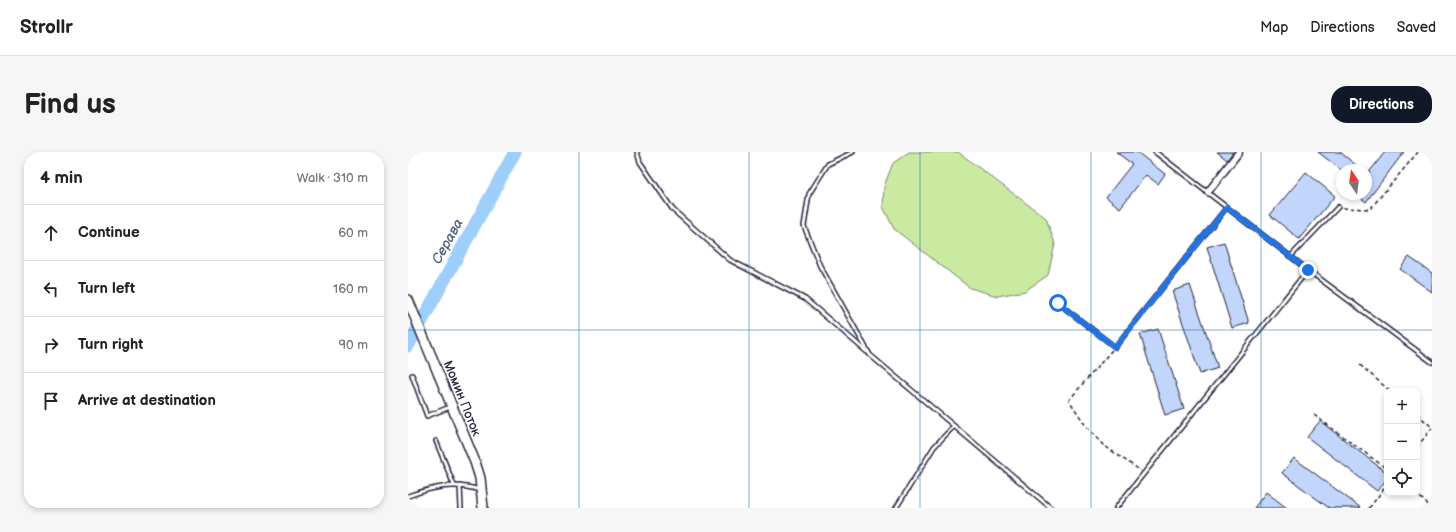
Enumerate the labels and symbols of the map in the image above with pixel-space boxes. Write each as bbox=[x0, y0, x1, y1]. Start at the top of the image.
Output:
north arrow bbox=[1336, 164, 1372, 200]
water label: Серава bbox=[428, 216, 467, 267]
route end bbox=[1299, 261, 1317, 279]
route start bbox=[1049, 294, 1067, 312]
street label: Момин Поток bbox=[440, 358, 485, 439]

